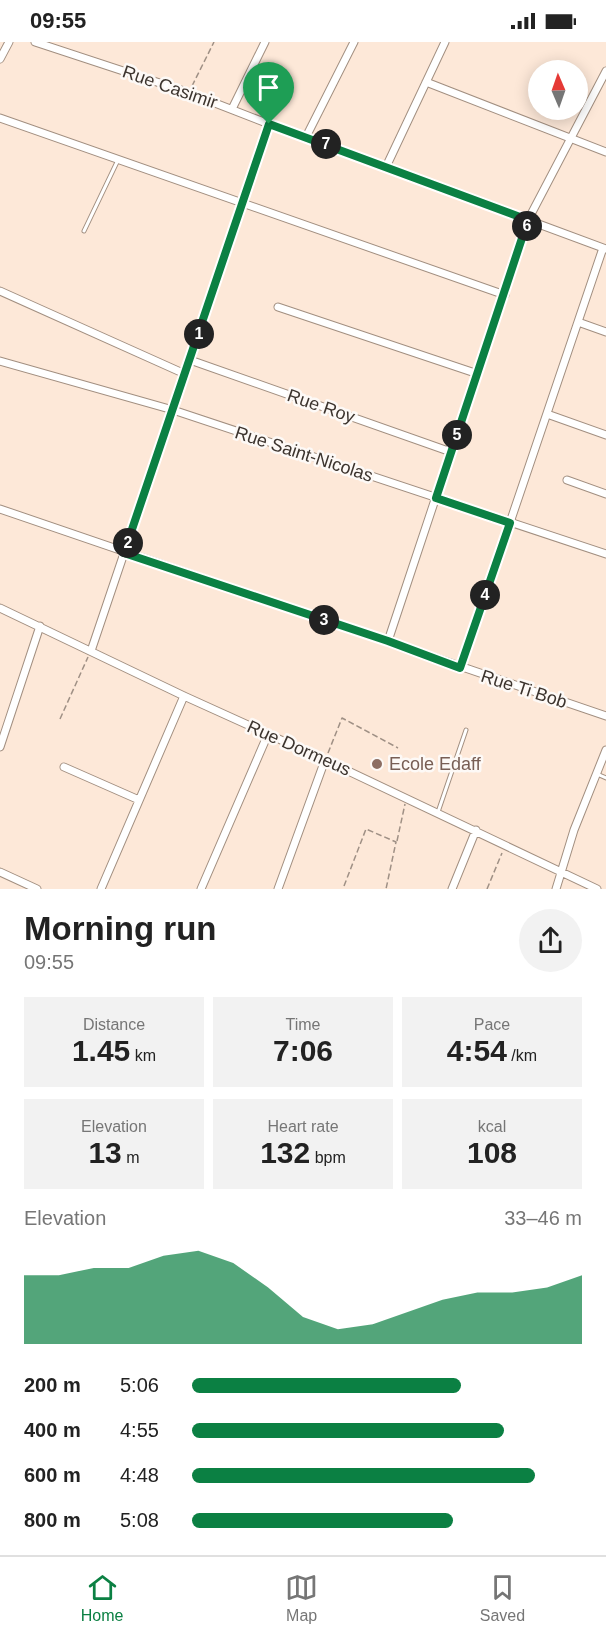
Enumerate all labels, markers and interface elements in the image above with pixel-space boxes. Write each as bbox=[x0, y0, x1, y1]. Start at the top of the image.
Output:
text: 09:55 bbox=[30, 8, 86, 33]
north arrow bbox=[528, 60, 588, 120]
map controls bbox=[528, 60, 588, 120]
street label: Rue Casimir bbox=[120, 61, 220, 113]
pin bbox=[243, 62, 294, 124]
icon: arrive bbox=[252, 71, 285, 104]
pin: 7 bbox=[311, 129, 341, 159]
text: 7 bbox=[322, 135, 330, 152]
pin: 6 bbox=[512, 211, 542, 241]
text: 6 bbox=[523, 217, 531, 234]
pin: 1 bbox=[184, 319, 214, 349]
text: 1 bbox=[195, 325, 203, 342]
street label: Rue Roy bbox=[285, 385, 357, 427]
pin: 5 bbox=[442, 420, 472, 450]
street label: Rue Saint-Nicolas bbox=[232, 422, 376, 486]
text: 5 bbox=[453, 426, 461, 443]
pin: 2 bbox=[113, 528, 143, 558]
text: 2 bbox=[124, 534, 132, 551]
pin: 4 bbox=[470, 580, 500, 610]
text: 4 bbox=[481, 586, 489, 603]
pin: 3 bbox=[309, 605, 339, 635]
text: 3 bbox=[320, 611, 328, 628]
street label: Rue Ti Bob bbox=[479, 666, 569, 712]
street label: Rue Dormeus bbox=[244, 716, 354, 780]
place label: Ecole Edaff bbox=[389, 754, 482, 774]
marker: Ecole Edaff bbox=[370, 757, 384, 771]
button: share bbox=[519, 909, 582, 972]
text: Morning run bbox=[24, 910, 216, 947]
text: 09:55 bbox=[24, 951, 74, 973]
text: Distance bbox=[83, 1016, 145, 1033]
text: Time bbox=[286, 1016, 320, 1033]
text: Pace bbox=[474, 1016, 510, 1033]
text: 1.45 bbox=[72, 1034, 130, 1067]
text: 7:06 bbox=[273, 1034, 333, 1067]
text: 4:54 bbox=[447, 1034, 507, 1067]
text: km bbox=[130, 1047, 156, 1064]
text: /km bbox=[507, 1047, 537, 1064]
text: Elevation bbox=[81, 1118, 147, 1135]
text: Heart rate bbox=[267, 1118, 339, 1135]
text: kcal bbox=[478, 1118, 506, 1135]
text: 13 bbox=[88, 1136, 122, 1169]
text: 132 bbox=[260, 1136, 310, 1169]
text: 108 bbox=[467, 1136, 517, 1169]
text: m bbox=[122, 1149, 140, 1166]
text: bpm bbox=[310, 1149, 346, 1166]
text: Elevation bbox=[24, 1207, 106, 1229]
text: 33–46 m bbox=[504, 1207, 582, 1229]
text: 200 m bbox=[24, 1374, 81, 1396]
text: 5:06 bbox=[120, 1374, 159, 1396]
text: 400 m bbox=[24, 1419, 81, 1441]
text: 4:55 bbox=[120, 1419, 159, 1441]
text: 600 m bbox=[24, 1464, 81, 1486]
text: 4:48 bbox=[120, 1464, 159, 1486]
text: 800 m bbox=[24, 1509, 81, 1531]
text: 5:08 bbox=[120, 1509, 159, 1531]
tab: Home bbox=[81, 1571, 124, 1625]
tab: Map bbox=[285, 1571, 318, 1625]
tab: Saved bbox=[480, 1571, 525, 1625]

